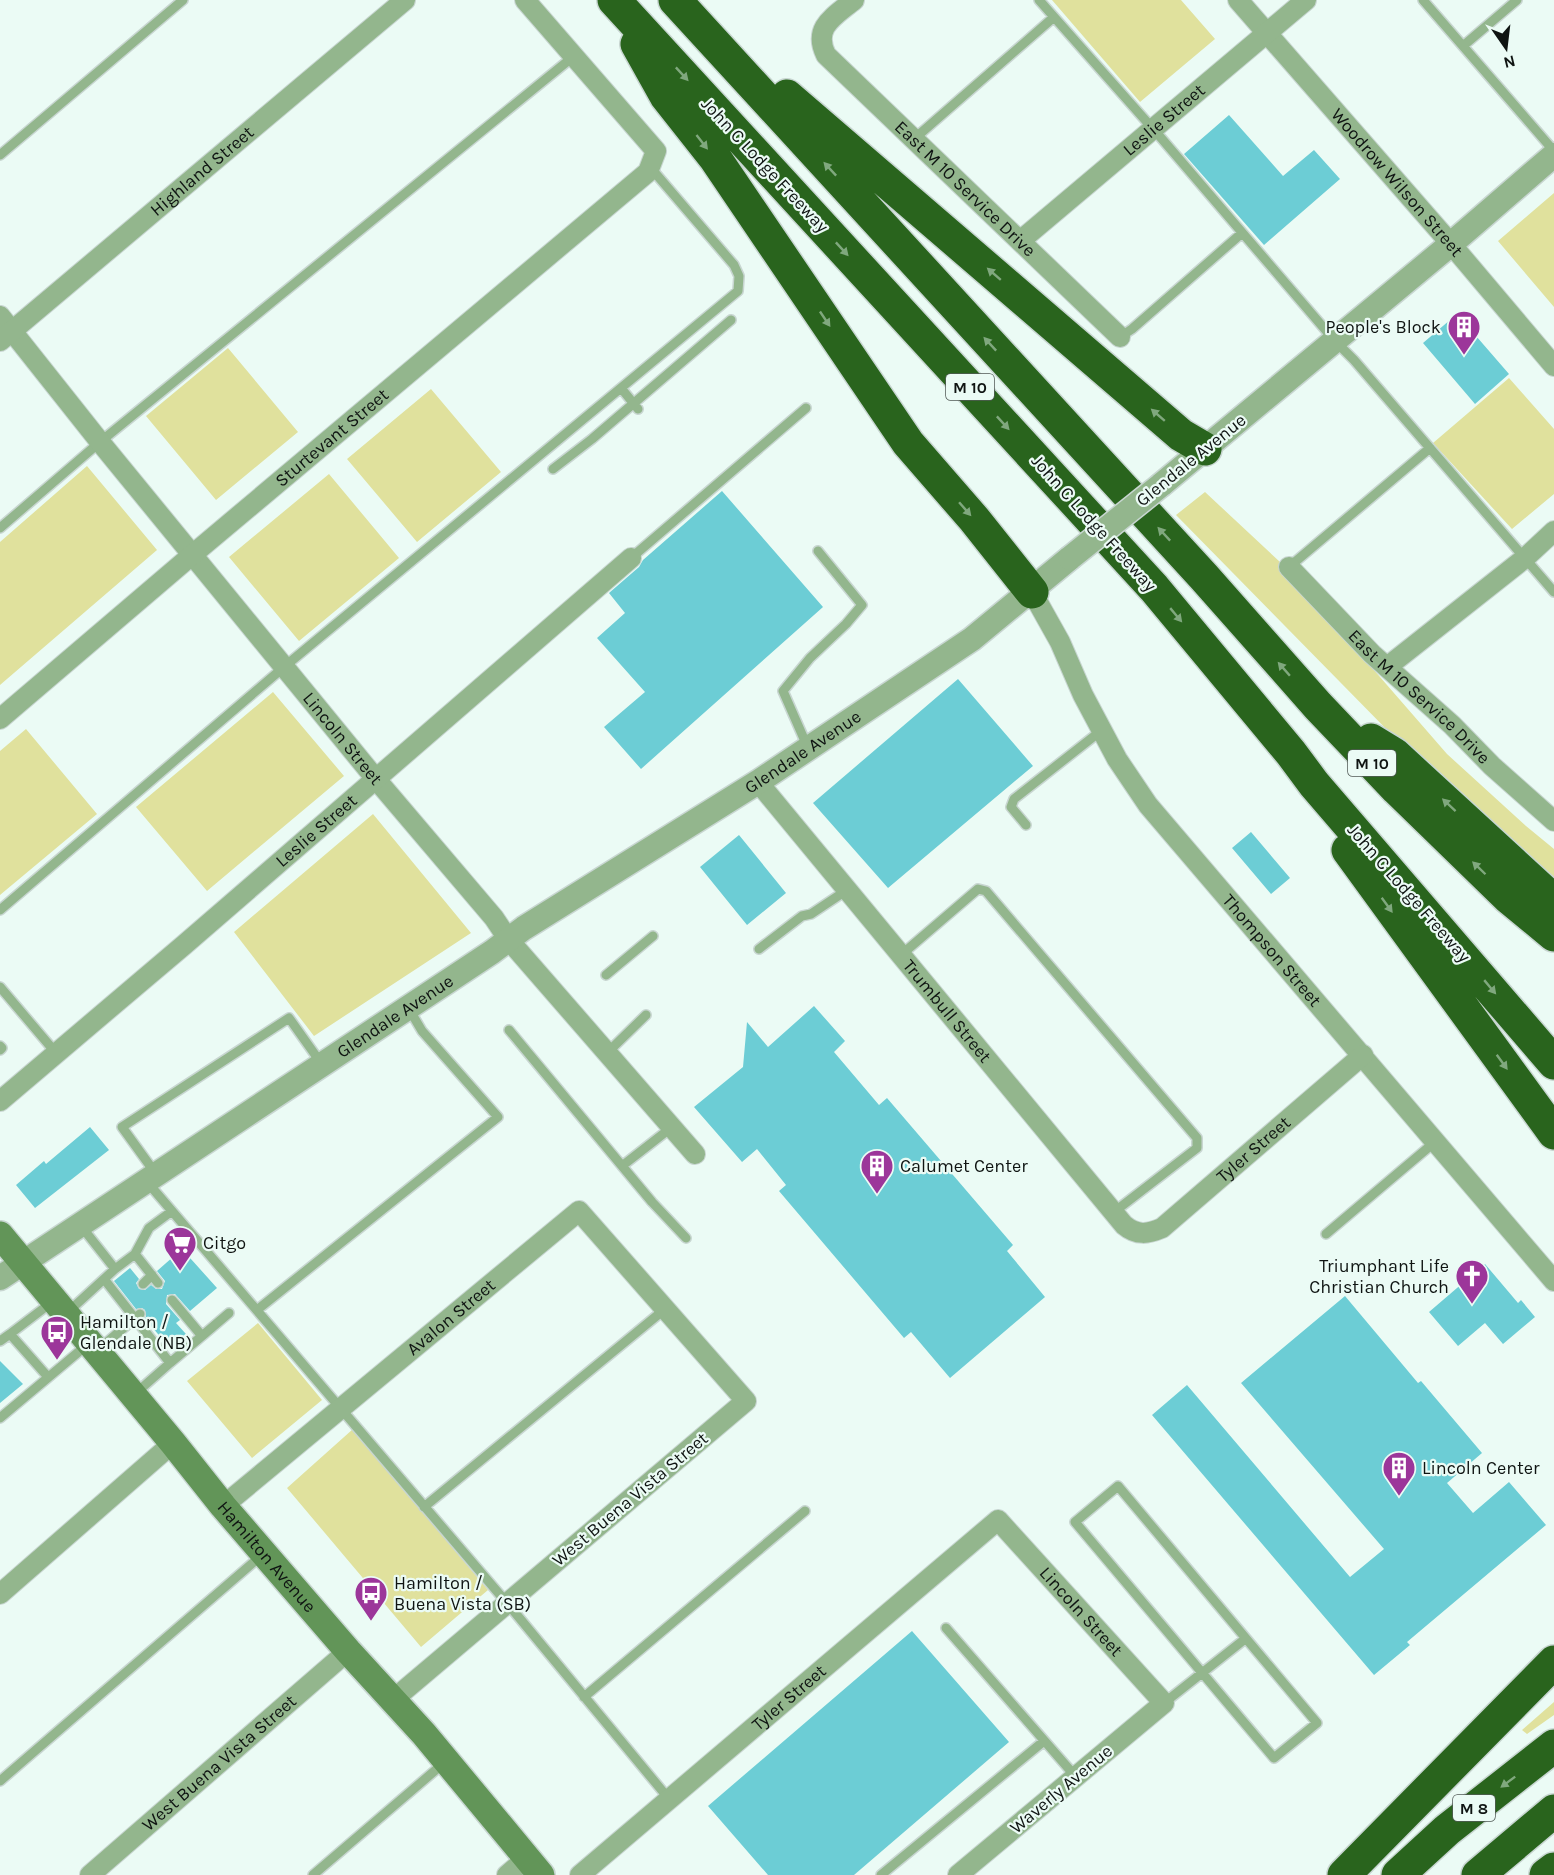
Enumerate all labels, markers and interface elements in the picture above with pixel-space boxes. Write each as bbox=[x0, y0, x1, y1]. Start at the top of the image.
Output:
north arrow bbox=[1476, 18, 1536, 78]
text: N bbox=[1502, 51, 1517, 73]
one-way arrow bbox=[675, 66, 688, 81]
street label: Leslie Street bbox=[1118, 79, 1209, 161]
street label: John C Lodge Freeway bbox=[697, 93, 834, 238]
street label: Woodrow Wilson Street bbox=[1326, 103, 1468, 261]
street label: East M 10 Service Drive bbox=[890, 116, 1040, 261]
street label: Highland Street bbox=[146, 121, 258, 221]
one-way arrow bbox=[695, 134, 707, 149]
one-way arrow bbox=[824, 162, 837, 177]
one-way arrow bbox=[835, 241, 849, 255]
one-way arrow bbox=[987, 268, 1002, 281]
building icon: People's Block bbox=[1446, 309, 1482, 356]
one-way arrow bbox=[819, 311, 831, 327]
place label: People's Block bbox=[1325, 316, 1441, 338]
one-way arrow bbox=[983, 336, 997, 351]
road number: M 10 bbox=[946, 374, 994, 400]
street label: Sturtevant Street bbox=[270, 384, 393, 492]
street label: Glendale Avenue bbox=[1132, 409, 1250, 511]
one-way arrow bbox=[1151, 409, 1166, 422]
one-way arrow bbox=[995, 416, 1009, 430]
street label: John C Lodge Freeway bbox=[1027, 450, 1162, 596]
one-way arrow bbox=[958, 501, 971, 516]
one-way arrow bbox=[1158, 527, 1171, 542]
one-way arrow bbox=[1169, 607, 1182, 623]
street label: East M 10 Service Drive bbox=[1343, 624, 1495, 768]
one-way arrow bbox=[1277, 661, 1291, 676]
street label: Lincoln Street bbox=[298, 688, 387, 790]
street label: Glendale Avenue bbox=[741, 705, 865, 799]
road number: M 10 bbox=[1348, 750, 1396, 776]
street label: Leslie Street bbox=[271, 789, 362, 872]
one-way arrow bbox=[1441, 798, 1456, 812]
street label: John C Lodge Freeway bbox=[1343, 819, 1476, 967]
one-way arrow bbox=[1472, 862, 1486, 876]
street label: Thompson Street bbox=[1218, 890, 1326, 1011]
one-way arrow bbox=[1380, 897, 1392, 912]
street label: Trumbull Street bbox=[898, 955, 996, 1067]
street label: Glendale Avenue bbox=[333, 970, 458, 1063]
one-way arrow bbox=[1483, 979, 1496, 995]
one-way arrow bbox=[1496, 1053, 1508, 1069]
street label: Tyler Street bbox=[1212, 1111, 1295, 1187]
building icon: Calumet Center bbox=[859, 1148, 895, 1195]
place label: Calumet Center bbox=[900, 1155, 1028, 1177]
supermarket icon: Citgo bbox=[162, 1225, 198, 1272]
place label: Citgo bbox=[203, 1232, 246, 1254]
place label: Triumphant Life Christian Church bbox=[1309, 1255, 1449, 1298]
church icon: Triumphant Life Christian Church bbox=[1454, 1258, 1490, 1305]
street label: Avalon Street bbox=[402, 1274, 500, 1360]
place label: Hamilton / Glendale (NB) bbox=[80, 1311, 192, 1354]
bus stop icon: Hamilton / Glendale (NB) bbox=[39, 1314, 75, 1361]
street label: West Buena Vista Street bbox=[547, 1427, 713, 1571]
building icon: Lincoln Center bbox=[1381, 1450, 1417, 1497]
place label: Lincoln Center bbox=[1422, 1457, 1540, 1479]
street label: Hamilton Avenue bbox=[213, 1496, 321, 1617]
street label: Lincoln Street bbox=[1035, 1562, 1127, 1661]
place label: Hamilton / Buena Vista (SB) bbox=[394, 1572, 531, 1615]
bus stop icon: Hamilton / Buena Vista (SB) bbox=[353, 1575, 389, 1622]
street label: Tyler Street bbox=[747, 1660, 831, 1735]
street label: West Buena Vista Street bbox=[137, 1690, 301, 1836]
street label: Waverly Avenue bbox=[1005, 1740, 1117, 1838]
one-way arrow bbox=[1500, 1775, 1515, 1787]
road number: M 8 bbox=[1453, 1795, 1495, 1821]

